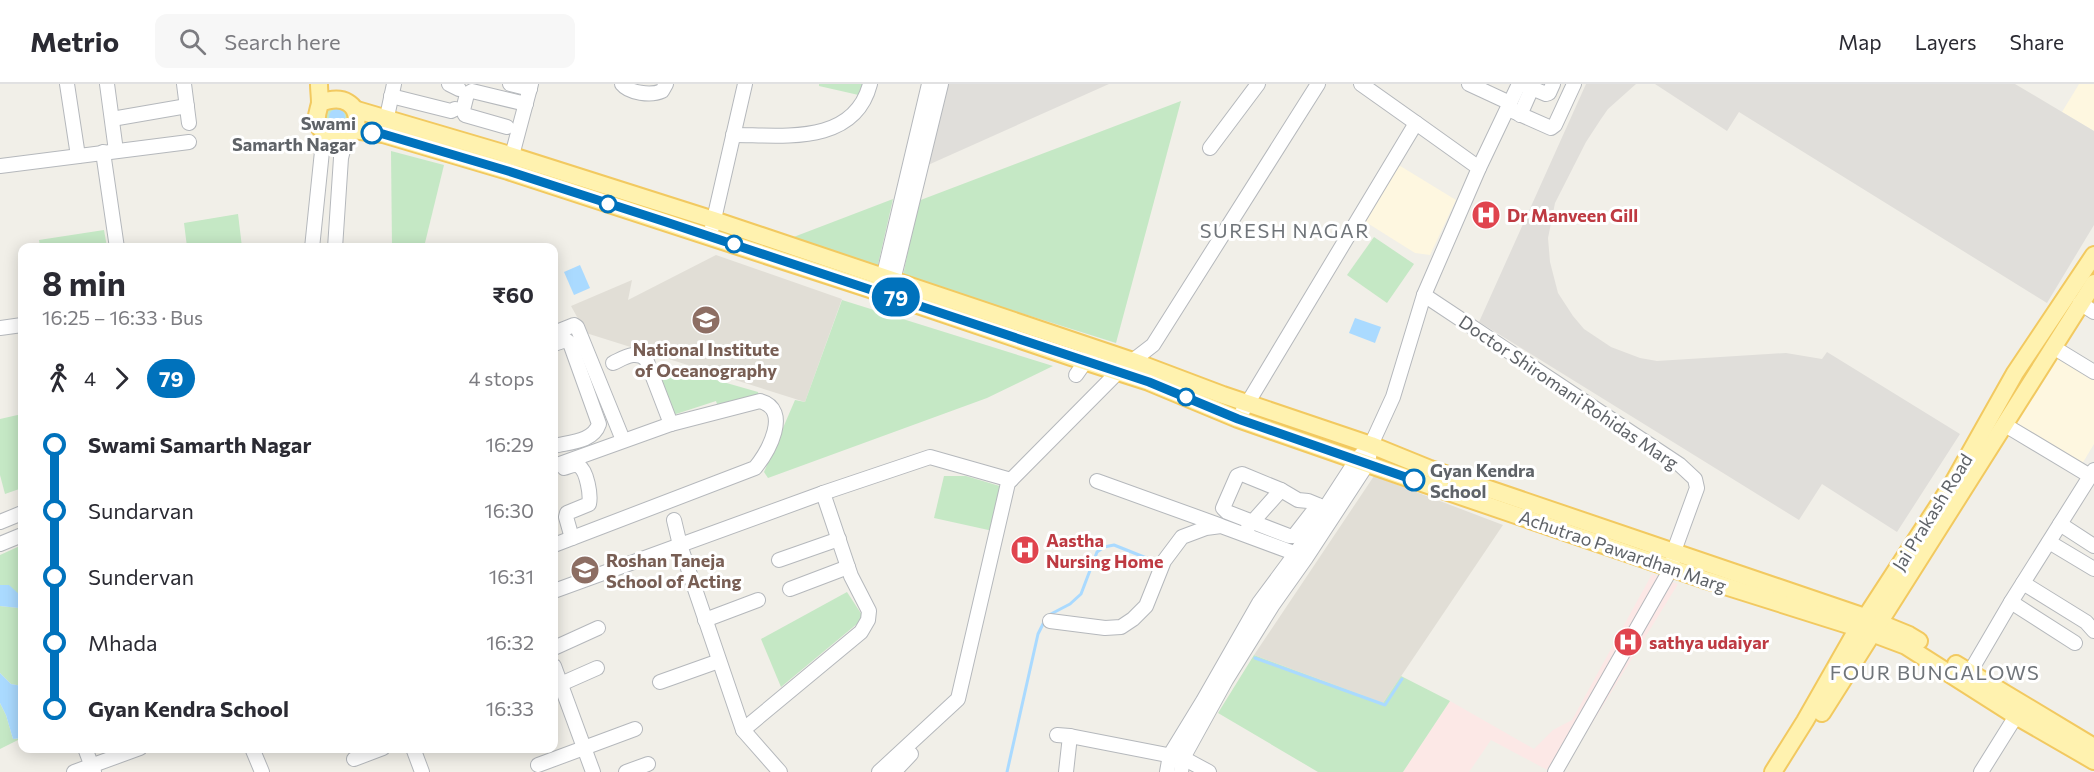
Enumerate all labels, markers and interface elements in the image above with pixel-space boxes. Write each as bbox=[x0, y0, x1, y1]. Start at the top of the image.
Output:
search box bbox=[155, 14, 575, 68]
text: Metrio bbox=[30, 24, 119, 58]
icon: search bbox=[176, 25, 209, 58]
text: Search here bbox=[224, 28, 341, 55]
text: Map bbox=[1838, 29, 1882, 54]
text: Layers bbox=[1915, 29, 1977, 54]
text: Share bbox=[2010, 29, 2064, 54]
place label: Swami Samarth Nagar bbox=[232, 112, 357, 155]
marker: Swami Samarth Nagar bbox=[361, 122, 383, 144]
unlabelled marker bbox=[599, 195, 617, 213]
hospital icon: Dr Manveen Gill bbox=[1470, 199, 1502, 231]
place label: Dr Manveen Gill bbox=[1507, 204, 1638, 226]
district label: SURESH NAGAR bbox=[1200, 218, 1370, 242]
unlabelled marker bbox=[725, 235, 743, 253]
text: 8 min bbox=[42, 262, 126, 303]
line badge: 79 bbox=[869, 278, 923, 316]
text: ₹60 bbox=[492, 281, 534, 308]
text: 79 bbox=[884, 285, 908, 310]
school or university icon: National Institute of Oceanography bbox=[690, 304, 722, 336]
text: 16:25 – 16:33 · Bus bbox=[42, 305, 203, 329]
street label: Doctor Shiromani Rohidas Marg bbox=[1455, 310, 1683, 474]
place label: National Institute of Oceanography bbox=[633, 338, 779, 381]
icon: walk bbox=[42, 362, 75, 395]
icon: forward bbox=[105, 362, 138, 395]
text: 4 bbox=[84, 366, 96, 390]
text: 79 bbox=[159, 366, 183, 391]
text: 4 stops bbox=[468, 366, 534, 390]
unlabelled marker bbox=[1177, 388, 1195, 406]
text: Swami Samarth Nagar bbox=[88, 431, 311, 458]
text: 16:29 bbox=[485, 432, 534, 456]
street label: Jai Prakash Road bbox=[1887, 450, 1977, 574]
place label: Gyan Kendra School bbox=[1430, 459, 1535, 502]
marker: Gyan Kendra School bbox=[1403, 469, 1425, 491]
text: Sundarvan bbox=[88, 497, 194, 524]
text: 16:30 bbox=[484, 498, 534, 522]
street label: Achutrao Pawardhan Marg bbox=[1517, 505, 1730, 597]
place label: Aastha Nursing Home bbox=[1046, 529, 1164, 572]
hospital icon: Aastha Nursing Home bbox=[1009, 534, 1041, 566]
place label: Roshan Taneja School of Acting bbox=[606, 549, 742, 592]
school or university icon: Roshan Taneja School of Acting bbox=[569, 554, 601, 586]
text: Sundervan bbox=[88, 563, 194, 590]
text: 16:31 bbox=[489, 564, 534, 588]
hospital icon: sathya udaiyar bbox=[1612, 626, 1644, 658]
text: Mhada bbox=[88, 629, 157, 656]
text: 16:32 bbox=[486, 630, 534, 654]
place label: sathya udaiyar bbox=[1649, 631, 1770, 653]
district label: FOUR BUNGALOWS bbox=[1830, 660, 2040, 684]
text: Gyan Kendra School bbox=[88, 695, 289, 722]
text: 16:33 bbox=[486, 696, 534, 720]

